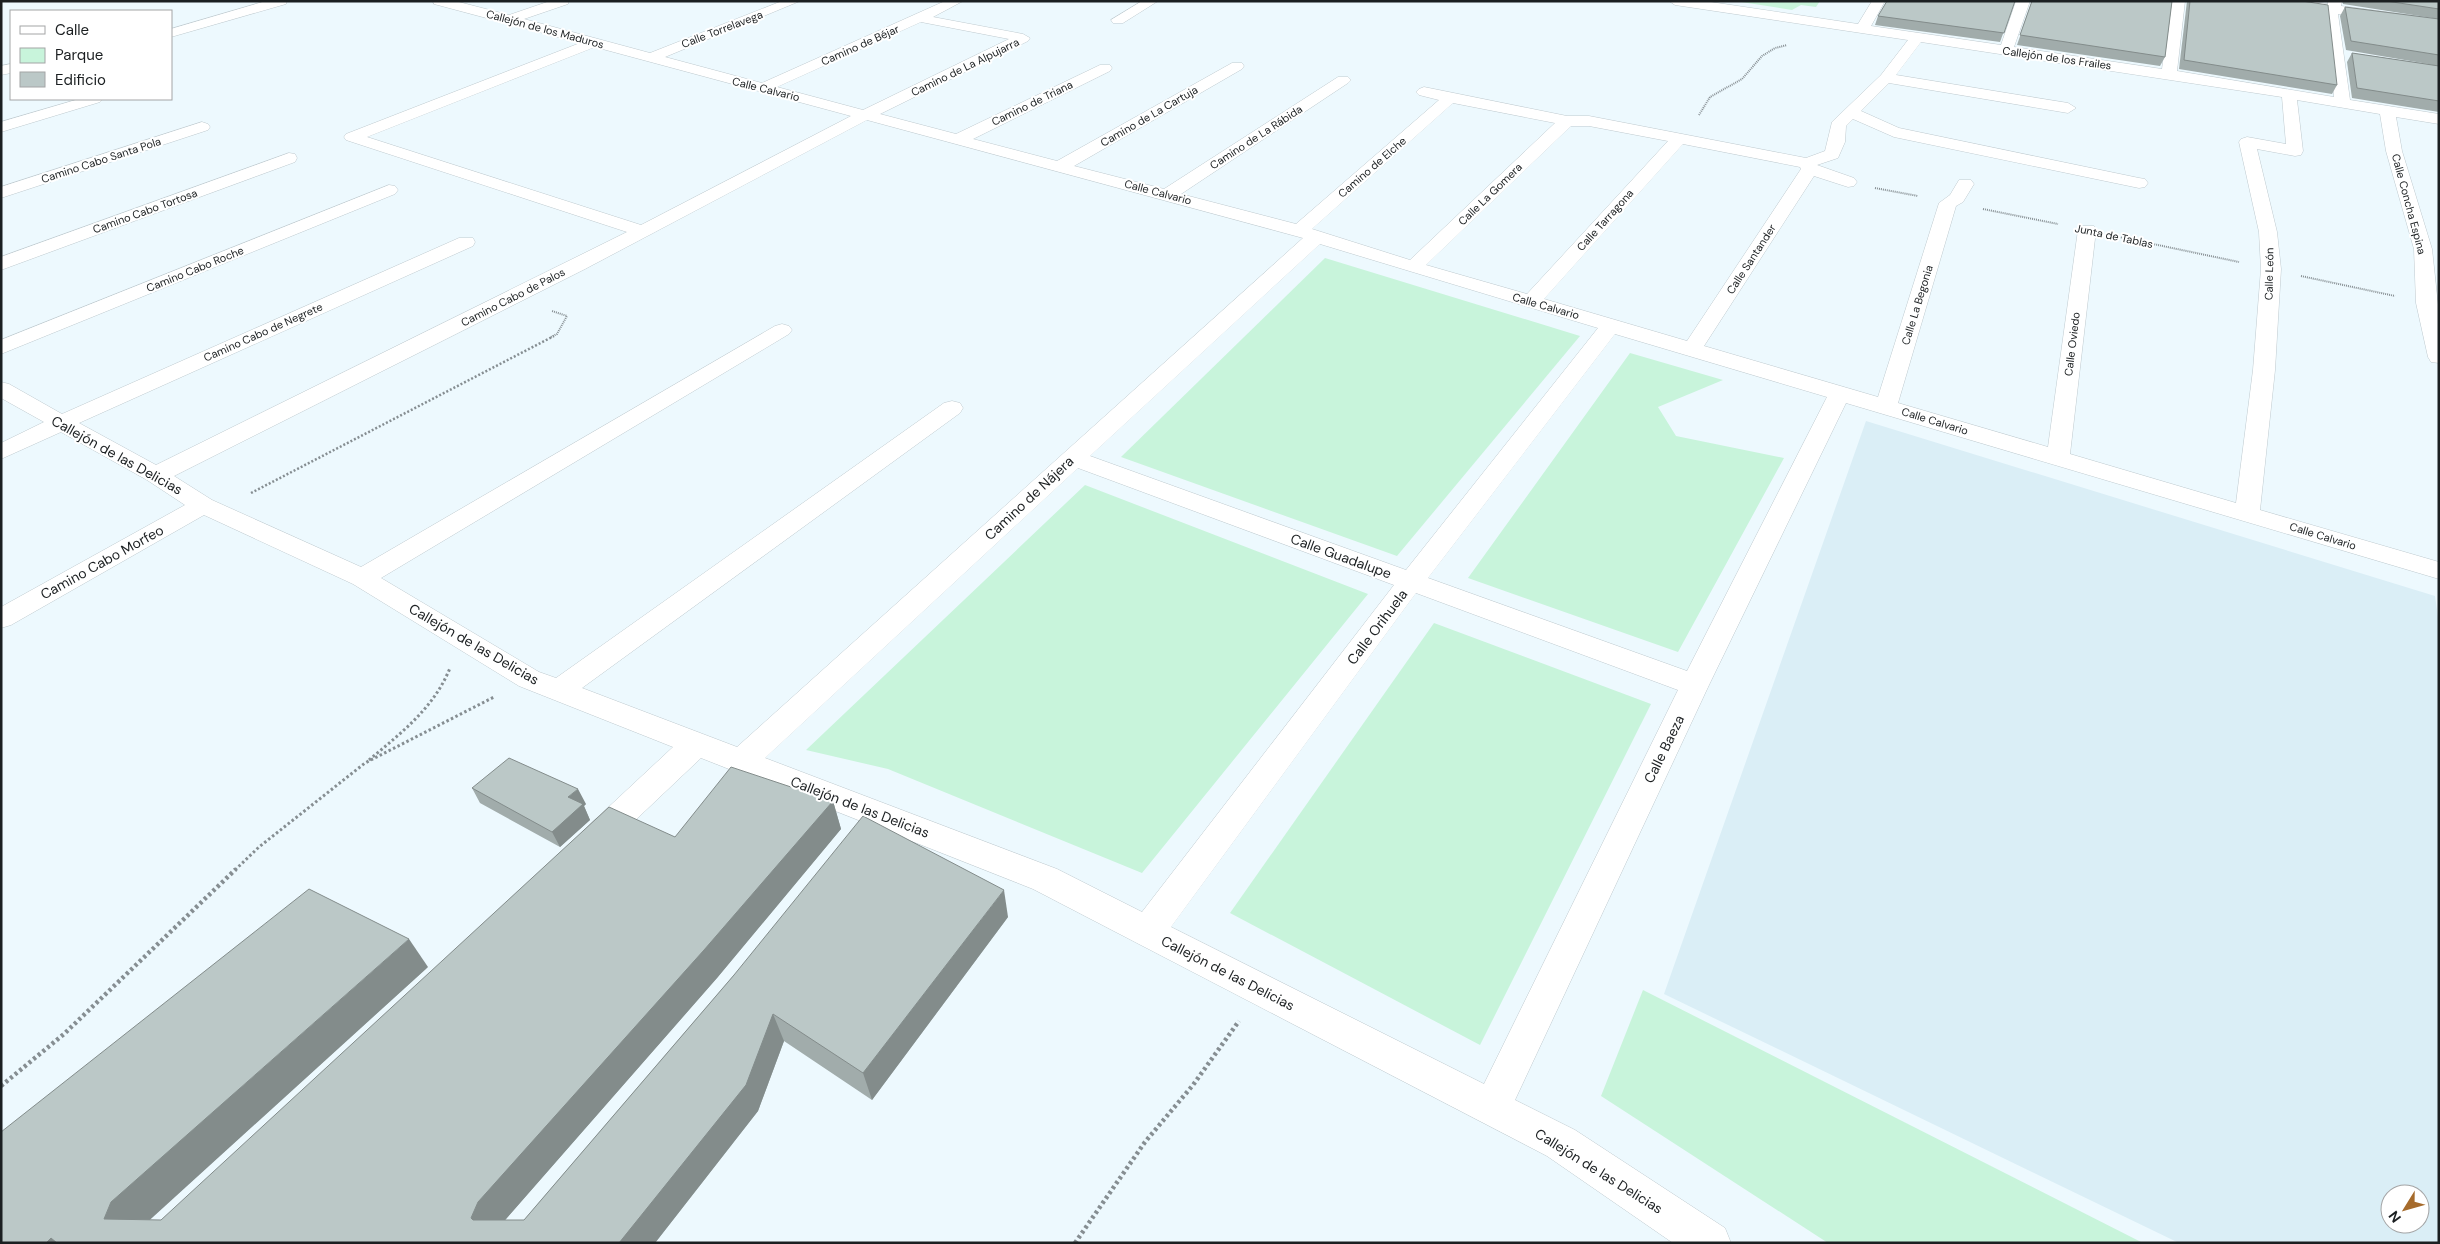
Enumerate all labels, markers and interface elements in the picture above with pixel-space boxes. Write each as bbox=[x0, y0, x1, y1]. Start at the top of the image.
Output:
street label: Callejón de los Maduros bbox=[485, 7, 605, 51]
street label: Calle Torrelavega bbox=[679, 7, 765, 51]
legend bbox=[10, 10, 172, 100]
text: Calle bbox=[55, 20, 89, 40]
street label: Camino de Béjar bbox=[819, 22, 901, 68]
street label: Camino de La Alpujarra bbox=[909, 35, 1021, 99]
street label: Callejón de los Frailes bbox=[2002, 43, 2112, 73]
text: Parque bbox=[55, 45, 103, 65]
text: Edificio bbox=[55, 70, 106, 90]
street label: Calle Calvario bbox=[731, 74, 801, 104]
street label: Camino de Triana bbox=[989, 77, 1075, 129]
street label: Camino de La Cartuja bbox=[1098, 82, 1200, 150]
street label: Camino de La Rábida bbox=[1207, 102, 1305, 172]
street label: Camino Cabo Santa Pola bbox=[39, 134, 163, 186]
street label: Camino de Elche bbox=[1335, 134, 1409, 200]
street label: Calle Concha Espina bbox=[2389, 152, 2429, 256]
street label: Calle La Gomera bbox=[1455, 160, 1525, 228]
street label: Calle Calvario bbox=[1123, 176, 1193, 208]
street label: Camino Cabo Tortosa bbox=[91, 186, 199, 236]
street label: Calle Tarragona bbox=[1574, 186, 1636, 254]
street label: Calle Santander bbox=[1723, 221, 1779, 297]
street label: Junta de Tablas bbox=[2074, 221, 2154, 251]
street label: Camino Cabo Roche bbox=[144, 243, 246, 295]
street label: Calle León bbox=[2262, 248, 2276, 300]
street label: Calle La Begonia bbox=[1898, 263, 1936, 347]
street label: Camino Cabo de Palos bbox=[459, 265, 567, 329]
street label: Calle Calvario bbox=[1511, 290, 1581, 322]
street label: Camino Cabo de Negrete bbox=[201, 299, 325, 365]
street label: Calle Oviedo bbox=[2061, 311, 2083, 377]
street label: Calle Calvario bbox=[1900, 404, 1970, 438]
street label: Callejón de las Delicias bbox=[48, 411, 186, 499]
street label: Camino de Nájera bbox=[981, 452, 1077, 544]
street label: Calle Calvario bbox=[2288, 519, 2358, 553]
street label: Camino Cabo Morfeo bbox=[37, 521, 167, 603]
street label: Calle Guadalupe bbox=[1288, 529, 1394, 583]
street label: Calle Orihuela bbox=[1343, 586, 1411, 668]
street label: Callejón de las Delicias bbox=[406, 599, 542, 689]
street label: Calle Baeza bbox=[1640, 712, 1688, 786]
street label: Callejón de las Delicias bbox=[788, 772, 932, 842]
street label: Callejón de las Delicias bbox=[1158, 932, 1298, 1014]
street label: Callejón de las Delicias bbox=[1532, 1124, 1666, 1218]
north arrow bbox=[2380, 1184, 2430, 1234]
text: N bbox=[2384, 1207, 2405, 1226]

